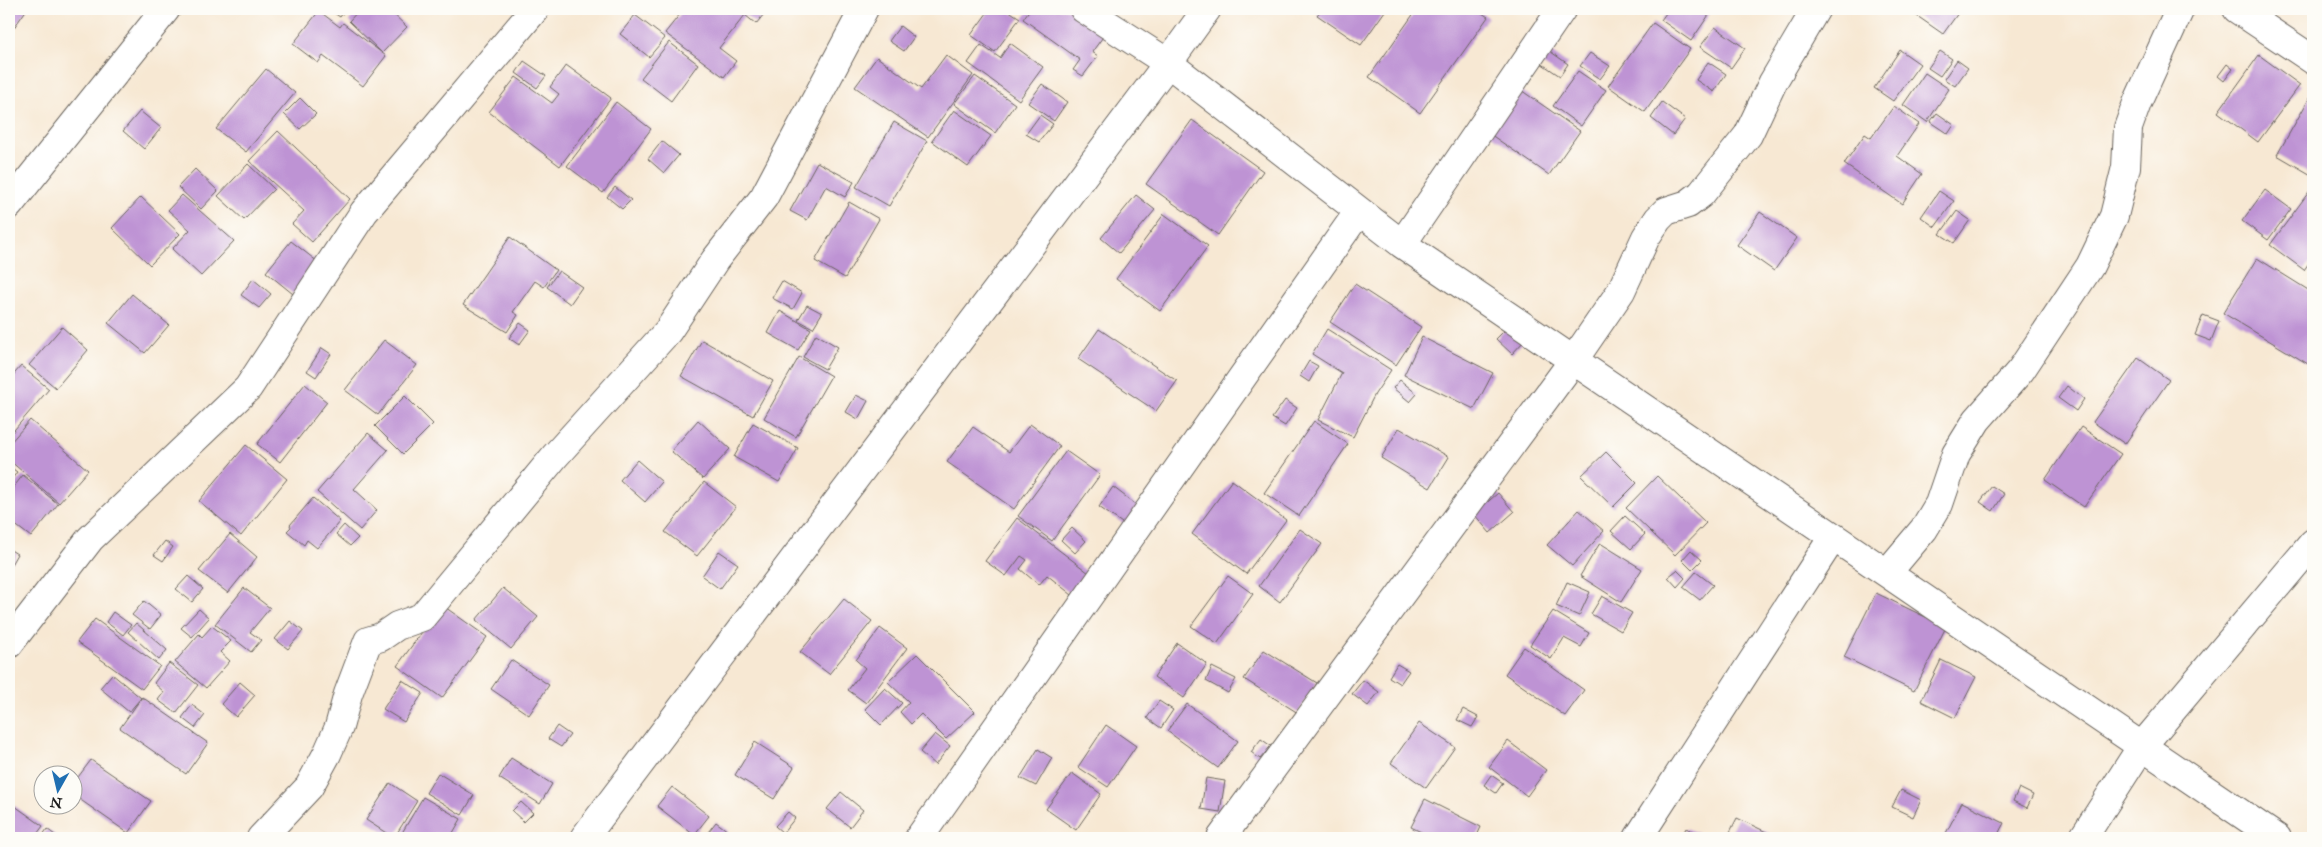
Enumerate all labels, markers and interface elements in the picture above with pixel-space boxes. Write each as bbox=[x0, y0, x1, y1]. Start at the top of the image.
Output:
north arrow bbox=[32, 764, 82, 814]
text: N bbox=[49, 793, 63, 812]

